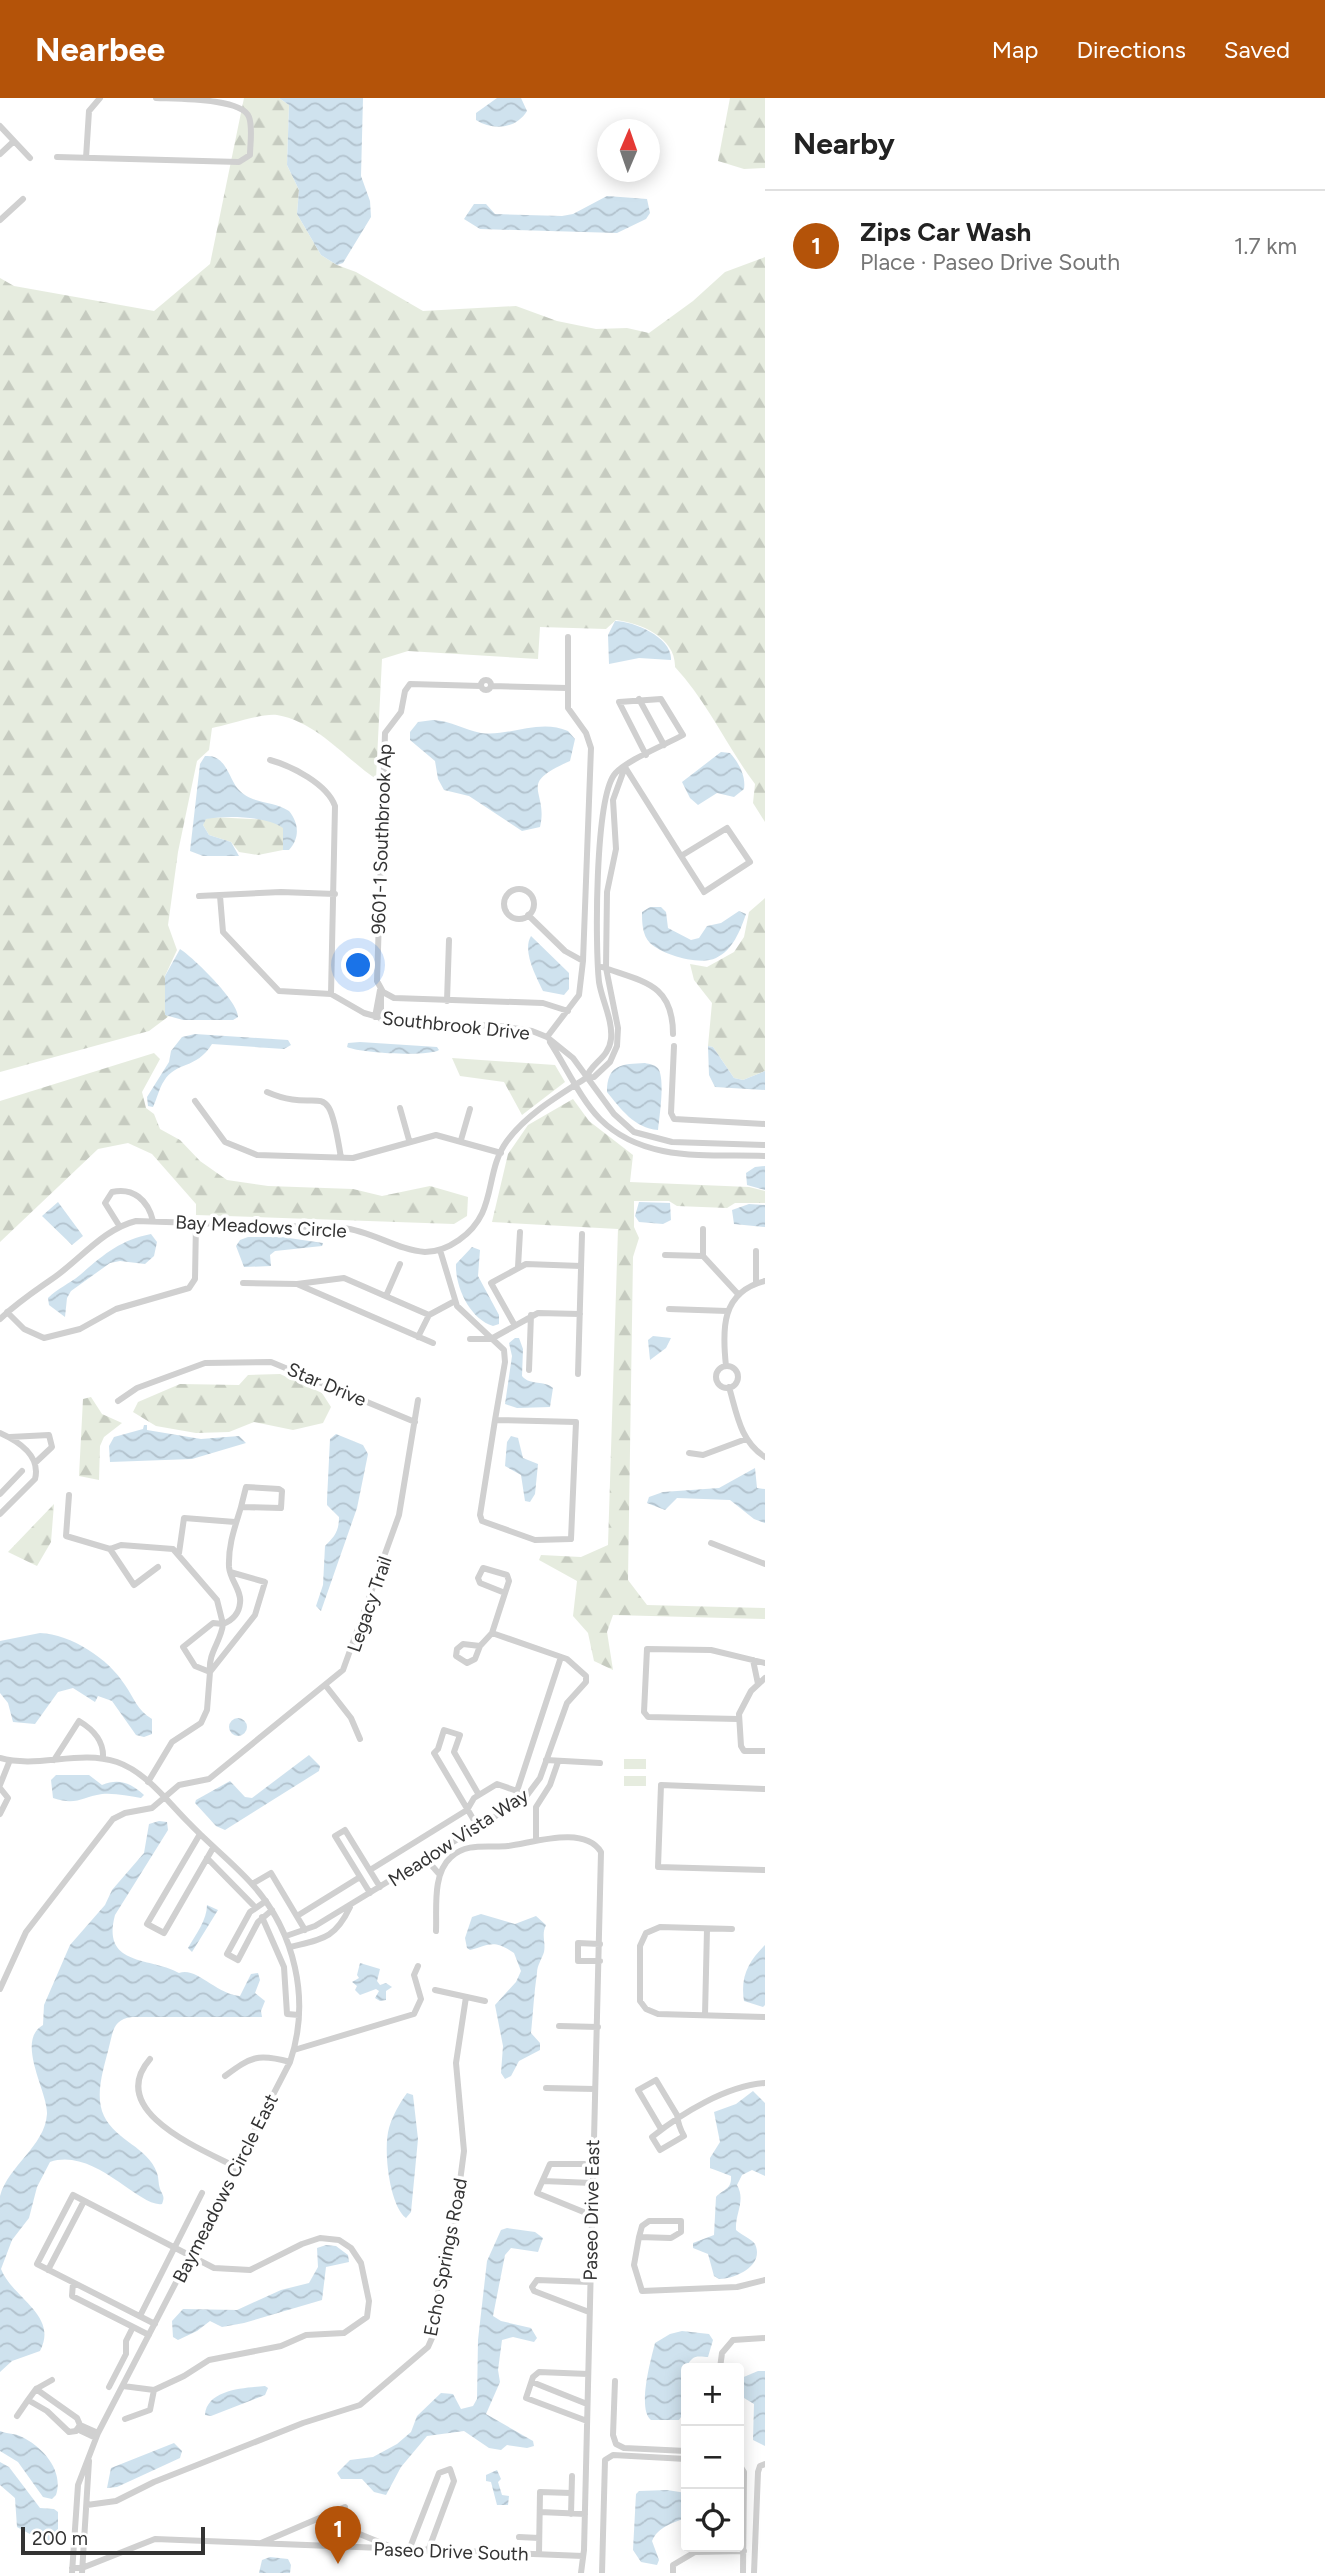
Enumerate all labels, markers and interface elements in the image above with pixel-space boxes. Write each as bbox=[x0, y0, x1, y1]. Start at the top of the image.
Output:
text: Nearbee bbox=[35, 30, 165, 69]
text: Map bbox=[992, 35, 1038, 64]
text: Directions bbox=[1076, 35, 1186, 64]
text: Saved bbox=[1224, 35, 1290, 64]
north arrow bbox=[597, 119, 660, 182]
text: Nearby bbox=[793, 125, 895, 162]
text: Zips Car Wash bbox=[860, 216, 1031, 248]
text: 1 bbox=[811, 232, 821, 260]
text: 1.7 km bbox=[1234, 232, 1297, 260]
text: Place · Paseo Drive South bbox=[860, 248, 1120, 276]
street label: 9601-1 Southbrook Ap bbox=[367, 743, 396, 935]
your location bbox=[341, 948, 375, 982]
street label: Southbrook Drive bbox=[381, 1006, 531, 1045]
street label: Bay Meadows Circle bbox=[175, 1211, 347, 1242]
street label: Star Drive bbox=[284, 1358, 370, 1411]
street label: Legacy Trail bbox=[342, 1553, 397, 1655]
street label: Meadow Vista Way bbox=[384, 1783, 533, 1891]
street label: Baymeadows Circle East bbox=[168, 2090, 283, 2286]
street label: Paseo Drive East bbox=[579, 2139, 604, 2281]
street label: Echo Springs Road bbox=[419, 2176, 472, 2338]
map controls bbox=[681, 2363, 744, 2552]
button: + bbox=[681, 2363, 744, 2426]
button: − bbox=[681, 2426, 744, 2489]
button: locate bbox=[681, 2489, 744, 2552]
pin: 1 bbox=[315, 2506, 361, 2564]
scale bar bbox=[21, 2524, 205, 2556]
text: 200 m bbox=[32, 2527, 88, 2550]
street label: Paseo Drive South bbox=[373, 2537, 529, 2566]

